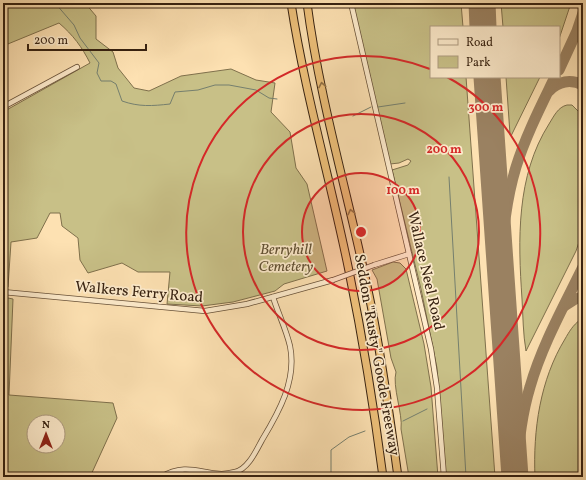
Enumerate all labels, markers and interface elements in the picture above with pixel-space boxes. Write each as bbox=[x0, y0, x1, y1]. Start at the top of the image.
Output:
scale bar bbox=[28, 26, 146, 52]
legend bbox=[430, 26, 560, 78]
text: 200 m bbox=[34, 33, 68, 49]
text: Road bbox=[466, 35, 493, 51]
text: Park bbox=[466, 55, 491, 71]
one-way arrow bbox=[318, 82, 326, 88]
text: 300 m bbox=[469, 100, 504, 116]
text: 200 m bbox=[426, 142, 462, 158]
text: 100 m bbox=[386, 183, 420, 199]
one-way arrow bbox=[347, 208, 355, 215]
street label: Wallace Neel Road bbox=[401, 209, 449, 333]
centre of rings bbox=[354, 225, 368, 239]
park label: Berryhill Cemetery bbox=[259, 240, 314, 278]
street label: Seddon "Rusty" Goode Freeway bbox=[348, 252, 404, 458]
street label: Walkers Ferry Road bbox=[74, 277, 204, 309]
north arrow bbox=[26, 414, 66, 454]
text: N bbox=[42, 418, 50, 433]

